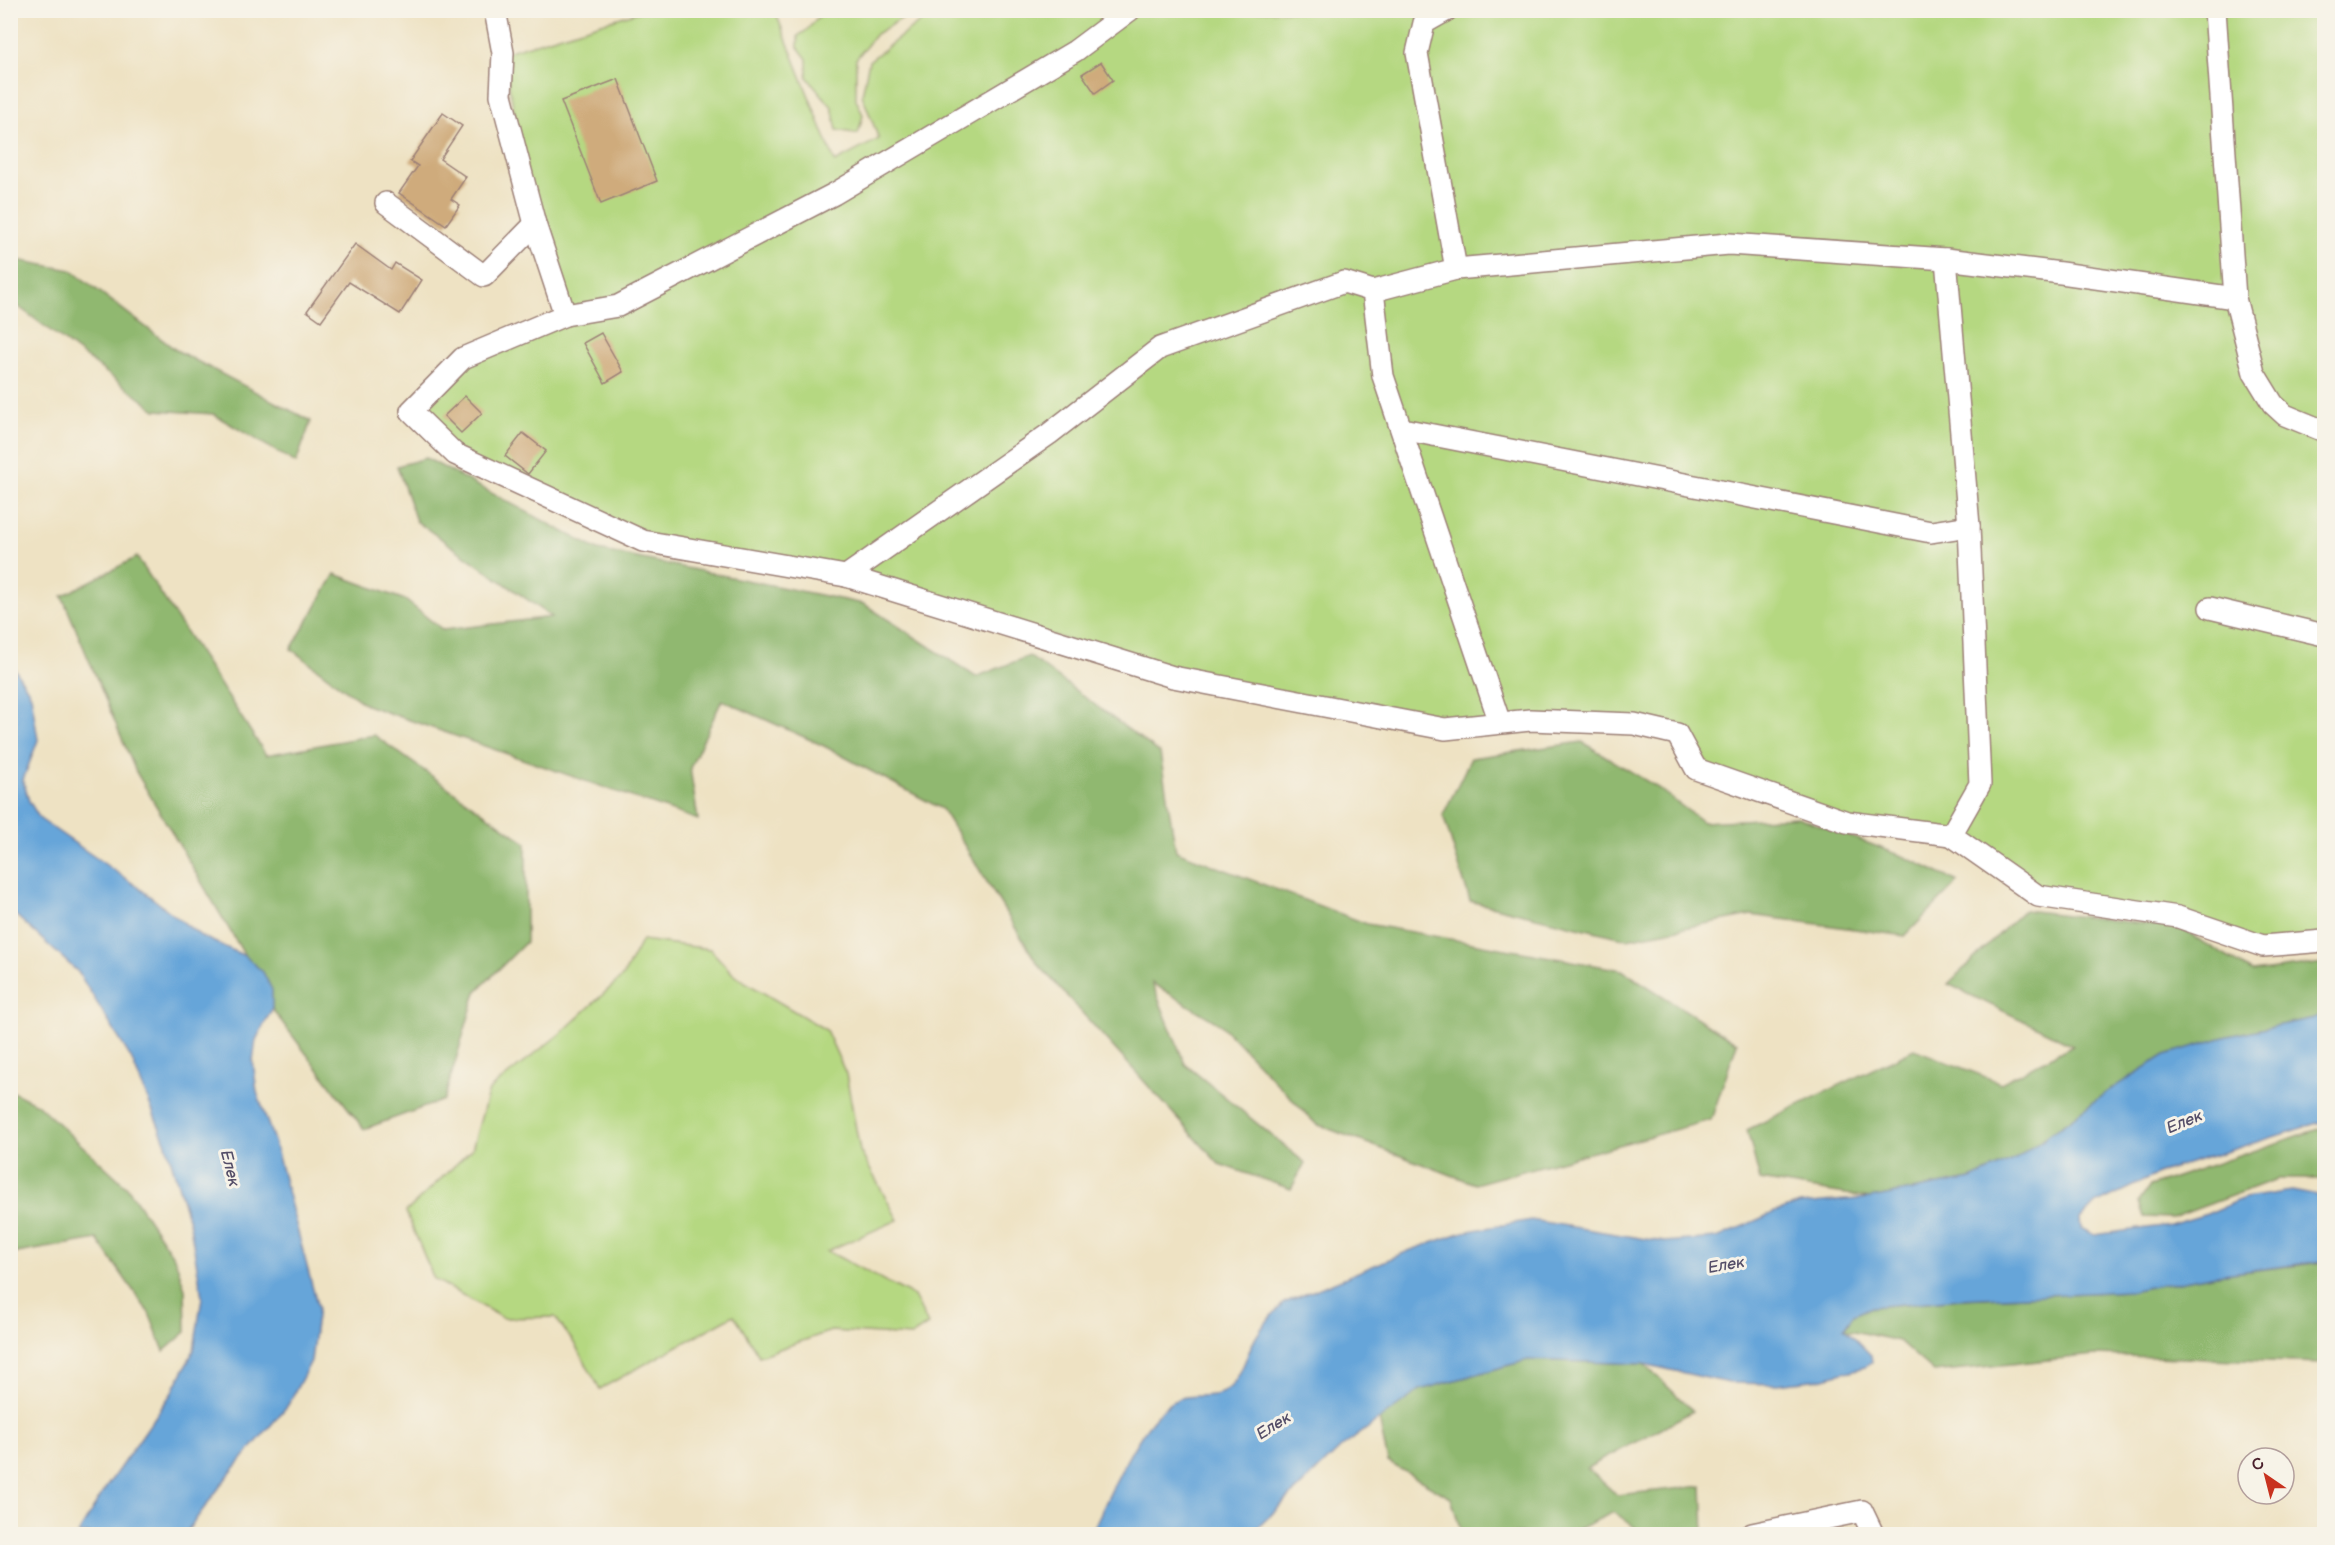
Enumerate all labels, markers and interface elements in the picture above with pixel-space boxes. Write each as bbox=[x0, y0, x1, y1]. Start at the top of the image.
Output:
water label: Елек bbox=[2164, 1106, 2206, 1138]
water label: Елек bbox=[216, 1148, 243, 1189]
water label: Елек bbox=[1706, 1253, 1747, 1278]
water label: Елек bbox=[1253, 1408, 1295, 1444]
north arrow bbox=[2236, 1446, 2296, 1506]
text: С bbox=[2248, 1454, 2268, 1476]

